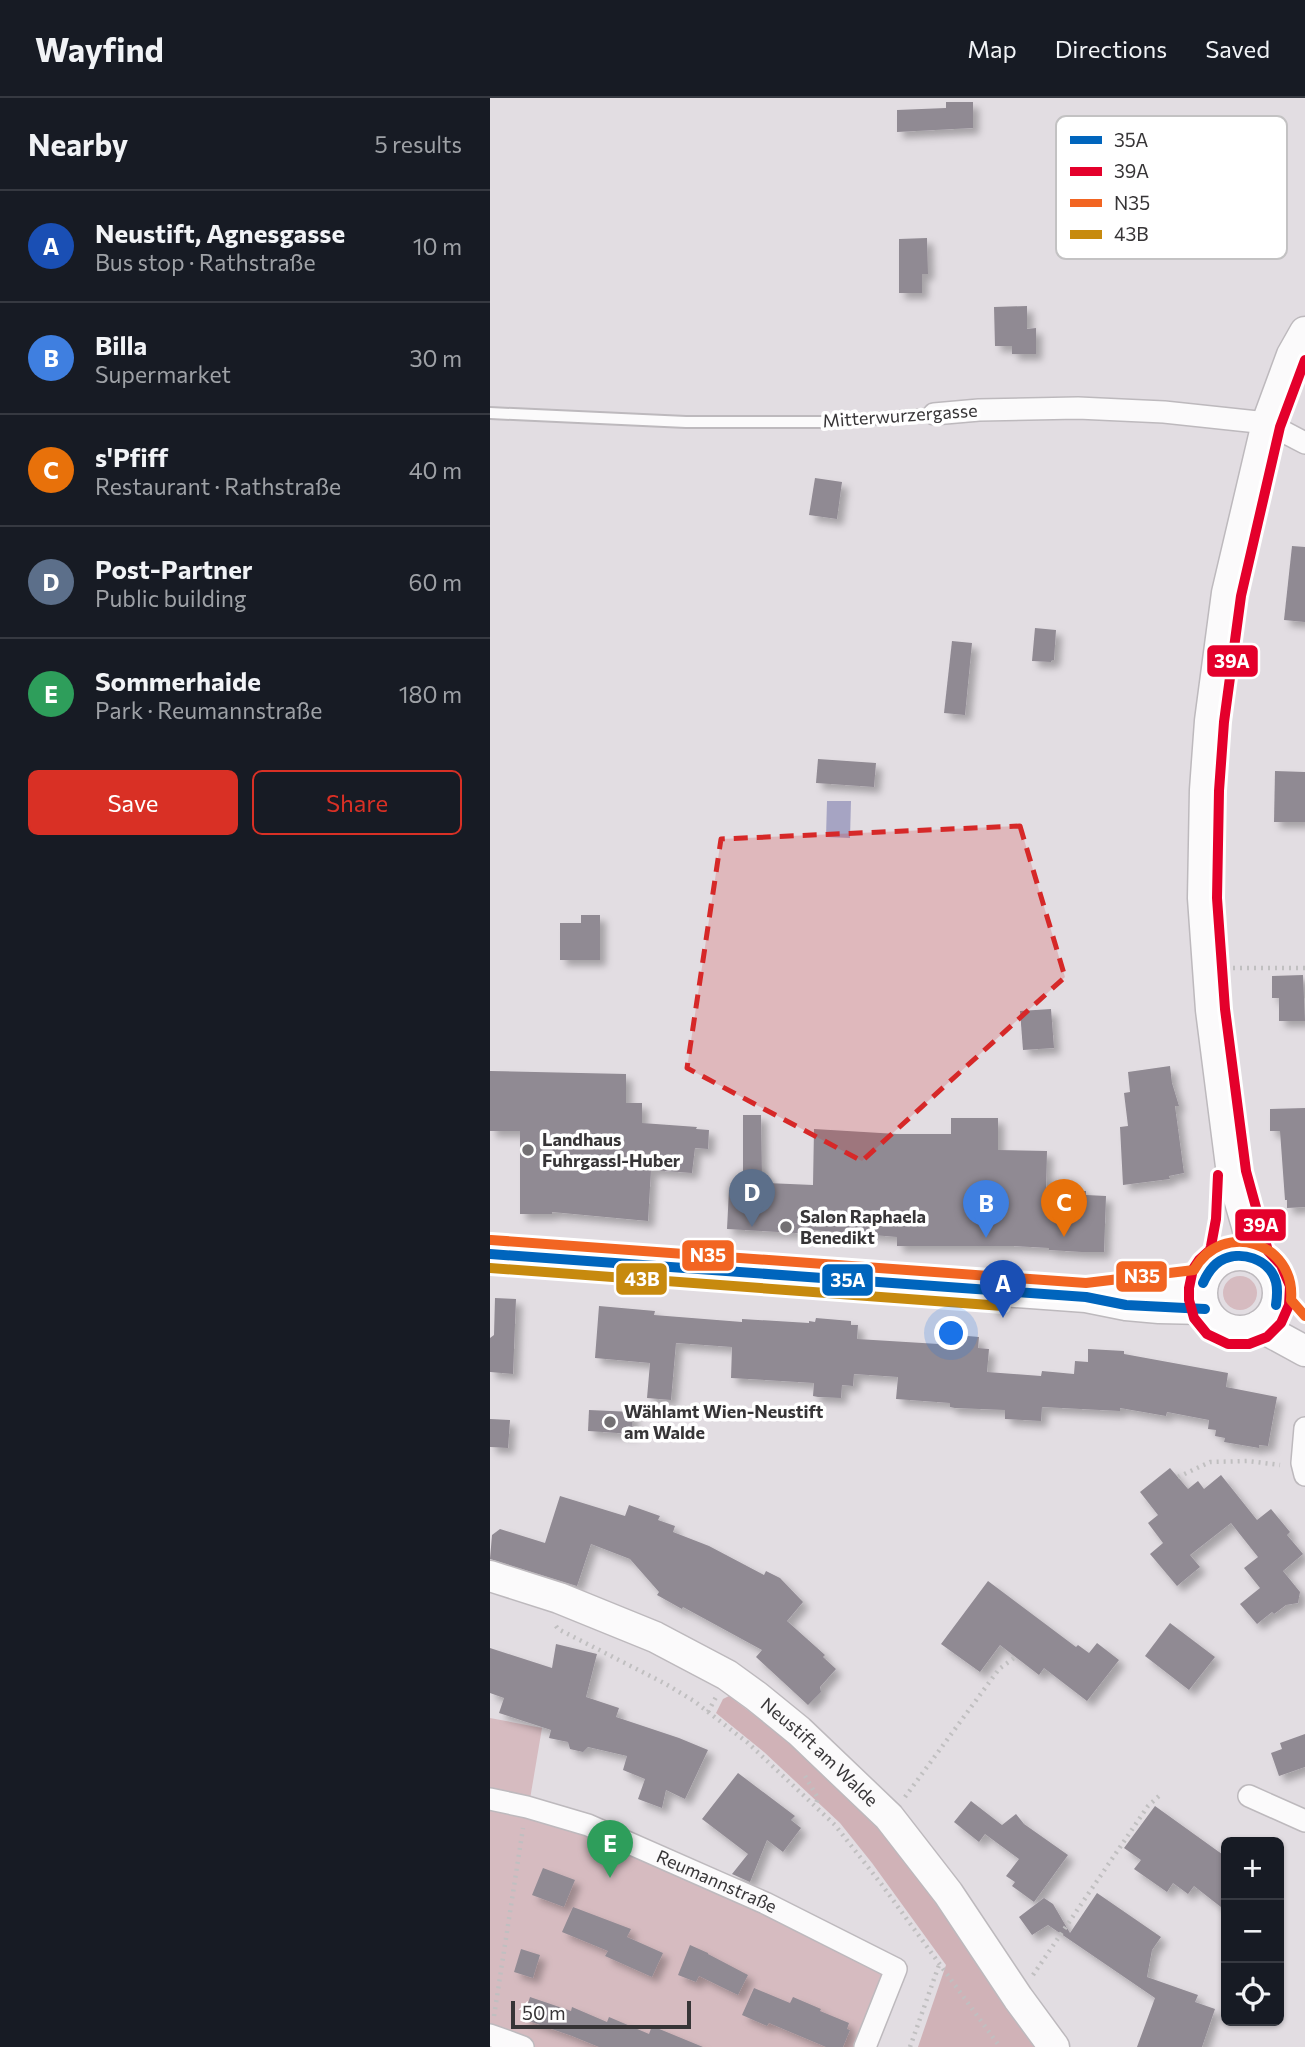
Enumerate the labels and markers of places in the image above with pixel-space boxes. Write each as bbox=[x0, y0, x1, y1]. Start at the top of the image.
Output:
place label: Landhaus Fuhrgassl-Huber bbox=[542, 1128, 681, 1171]
marker: Landhaus Fuhrgassl-Huber bbox=[520, 1142, 536, 1158]
pin: D bbox=[729, 1169, 775, 1227]
pin: C bbox=[1041, 1179, 1087, 1237]
pin: B bbox=[963, 1180, 1009, 1238]
place label: Salon Raphaela Benedikt bbox=[800, 1205, 926, 1248]
marker: Salon Raphaela Benedikt bbox=[778, 1219, 794, 1235]
pin: A bbox=[980, 1260, 1026, 1318]
place label: Wählamt Wien-Neustift am Walde bbox=[624, 1400, 824, 1443]
marker: Wählamt Wien-Neustift am Walde bbox=[602, 1414, 618, 1430]
pin: E bbox=[587, 1820, 633, 1878]

